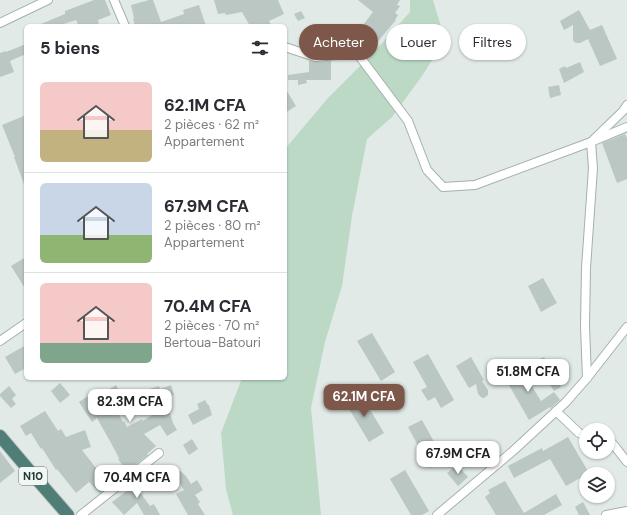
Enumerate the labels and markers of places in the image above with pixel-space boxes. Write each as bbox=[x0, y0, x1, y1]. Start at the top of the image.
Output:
pin: 51.8M CFA bbox=[482, 359, 574, 393]
pin: 62.1M CFA bbox=[318, 384, 410, 418]
pin: 82.3M CFA bbox=[84, 389, 176, 423]
pin: 67.9M CFA bbox=[412, 441, 504, 475]
pin: 70.4M CFA bbox=[91, 465, 183, 499]

